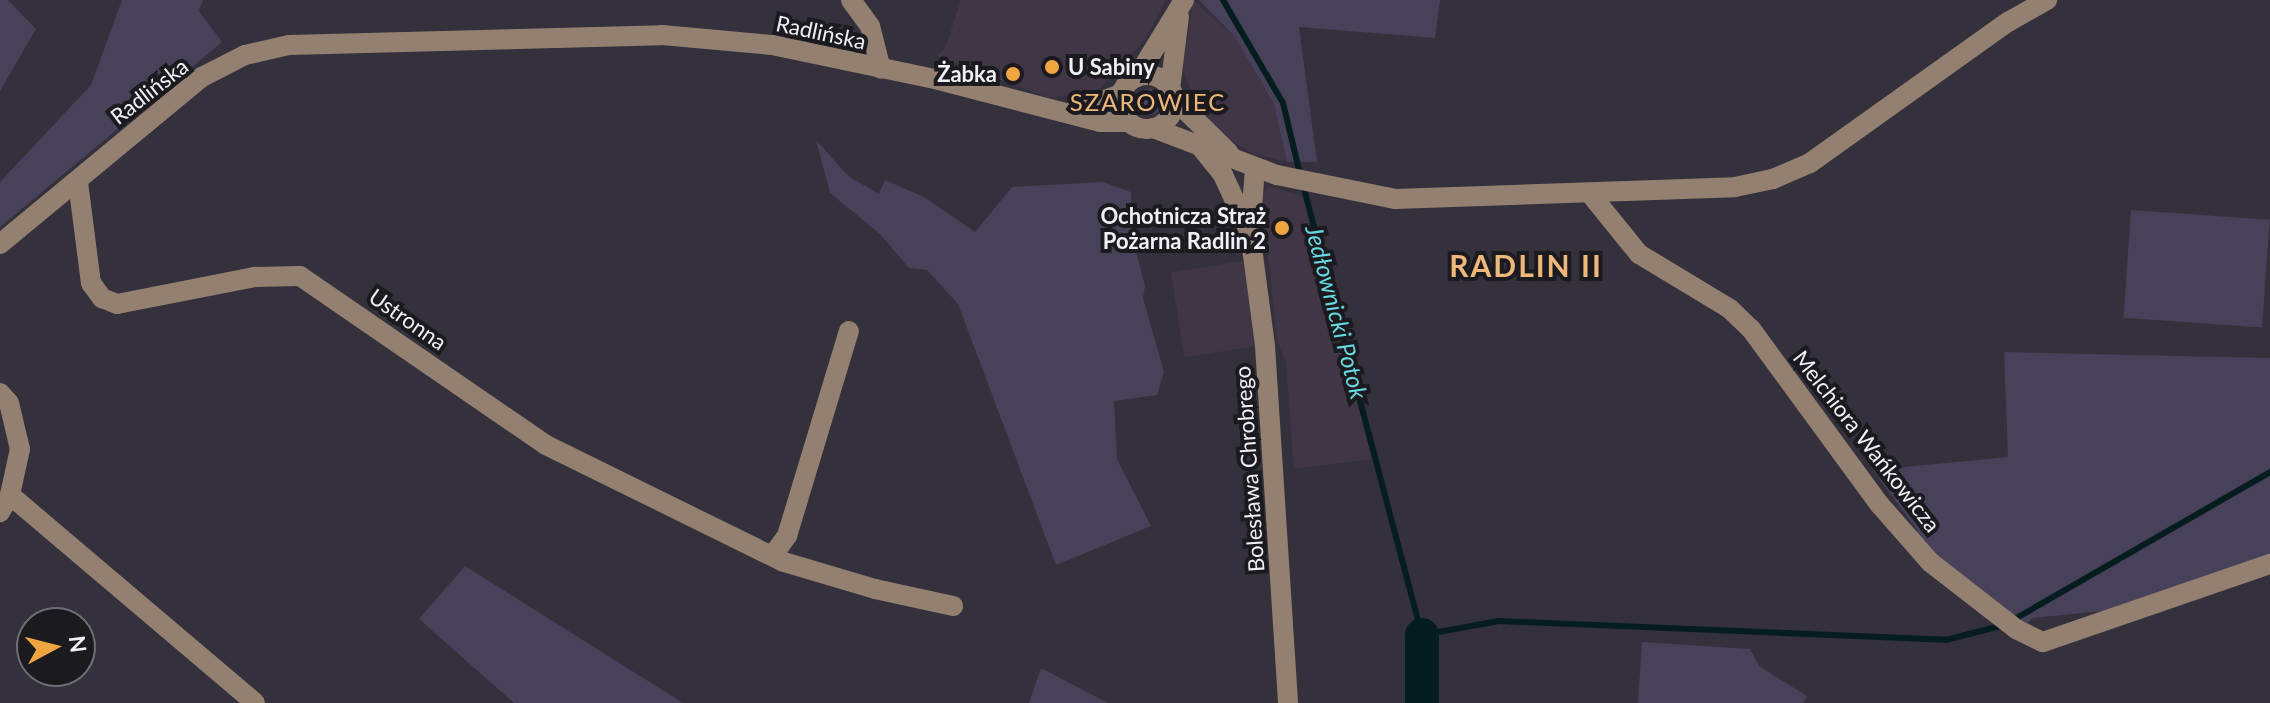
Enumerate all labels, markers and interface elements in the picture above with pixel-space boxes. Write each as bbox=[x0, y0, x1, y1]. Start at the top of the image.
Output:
street label: Radlińska bbox=[774, 10, 868, 54]
street label: Radlińska bbox=[105, 53, 193, 129]
place label: U Sabiny bbox=[1068, 54, 1155, 80]
marker: U Sabiny bbox=[1043, 58, 1061, 76]
place label: Żabka bbox=[937, 61, 997, 87]
marker: Żabka bbox=[1004, 65, 1022, 83]
district label: SZAROWIEC bbox=[1070, 88, 1226, 116]
place label: Ochotnicza Straż Pożarna Radlin 2 bbox=[1100, 202, 1266, 254]
marker: Ochotnicza Straż Pożarna Radlin 2 bbox=[1273, 219, 1291, 237]
water label: Jedłownicki Potok bbox=[1300, 222, 1374, 402]
district label: RADLIN II bbox=[1449, 247, 1603, 283]
street label: Ustronna bbox=[364, 283, 452, 355]
street label: Melchiora Wańkowicza bbox=[1788, 345, 1946, 537]
street label: Bolesława Chrobrego bbox=[1229, 365, 1269, 573]
north arrow bbox=[16, 607, 96, 687]
text: N bbox=[64, 634, 93, 654]

